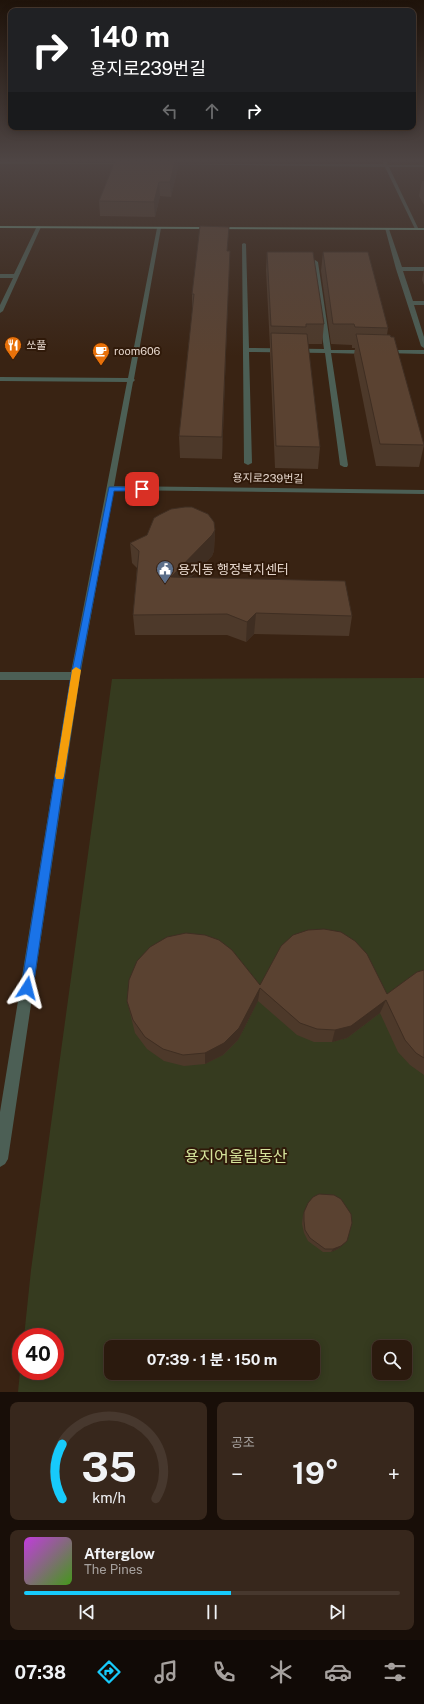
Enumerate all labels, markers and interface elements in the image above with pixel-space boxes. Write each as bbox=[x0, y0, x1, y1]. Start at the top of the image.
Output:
text: 140 m bbox=[90, 20, 170, 53]
icon: right bbox=[24, 24, 76, 76]
text: 용지로239번길 bbox=[90, 58, 206, 79]
icon: left bbox=[159, 100, 181, 122]
icon: ahead bbox=[201, 100, 223, 122]
icon: right bbox=[243, 100, 265, 122]
restaurant icon: 쏘풀 bbox=[3, 335, 23, 360]
place label: 쏘풀 bbox=[26, 339, 46, 351]
cafe icon: room606 bbox=[91, 341, 111, 366]
place label: room606 bbox=[114, 345, 161, 357]
street label: 용지로239번길 bbox=[232, 471, 304, 485]
pin bbox=[125, 472, 159, 506]
icon: arrive bbox=[131, 478, 153, 500]
public building icon: 용지동 행정복지센터 bbox=[155, 559, 175, 584]
place label: 용지동 행정복지센터 bbox=[178, 562, 289, 577]
position arrow bbox=[6, 967, 48, 1009]
park label: 용지어울림동산 bbox=[184, 1147, 288, 1166]
speed limit sign: 40 bbox=[12, 1328, 64, 1380]
map controls bbox=[372, 1340, 412, 1380]
button: search bbox=[372, 1340, 412, 1380]
text: 07:39 · 1 분 · 150 m bbox=[147, 1351, 277, 1368]
text: 공조 bbox=[231, 1435, 255, 1450]
text: 35 bbox=[81, 1442, 136, 1491]
text: 19° bbox=[292, 1455, 339, 1491]
text: − bbox=[231, 1461, 243, 1487]
text: + bbox=[388, 1461, 400, 1487]
text: km/h bbox=[92, 1489, 125, 1506]
text: Afterglow bbox=[84, 1545, 155, 1562]
text: The Pines bbox=[84, 1562, 143, 1577]
icon: previous bbox=[76, 1601, 98, 1623]
icon: pause bbox=[201, 1601, 223, 1623]
icon: next bbox=[326, 1601, 348, 1623]
icon: directions bbox=[95, 1658, 123, 1686]
icon: music bbox=[152, 1658, 180, 1686]
icon: phone bbox=[210, 1658, 238, 1686]
icon: climate bbox=[267, 1658, 295, 1686]
icon: car bbox=[324, 1658, 352, 1686]
icon: filters bbox=[381, 1658, 409, 1686]
text: 07:38 bbox=[15, 1662, 66, 1683]

